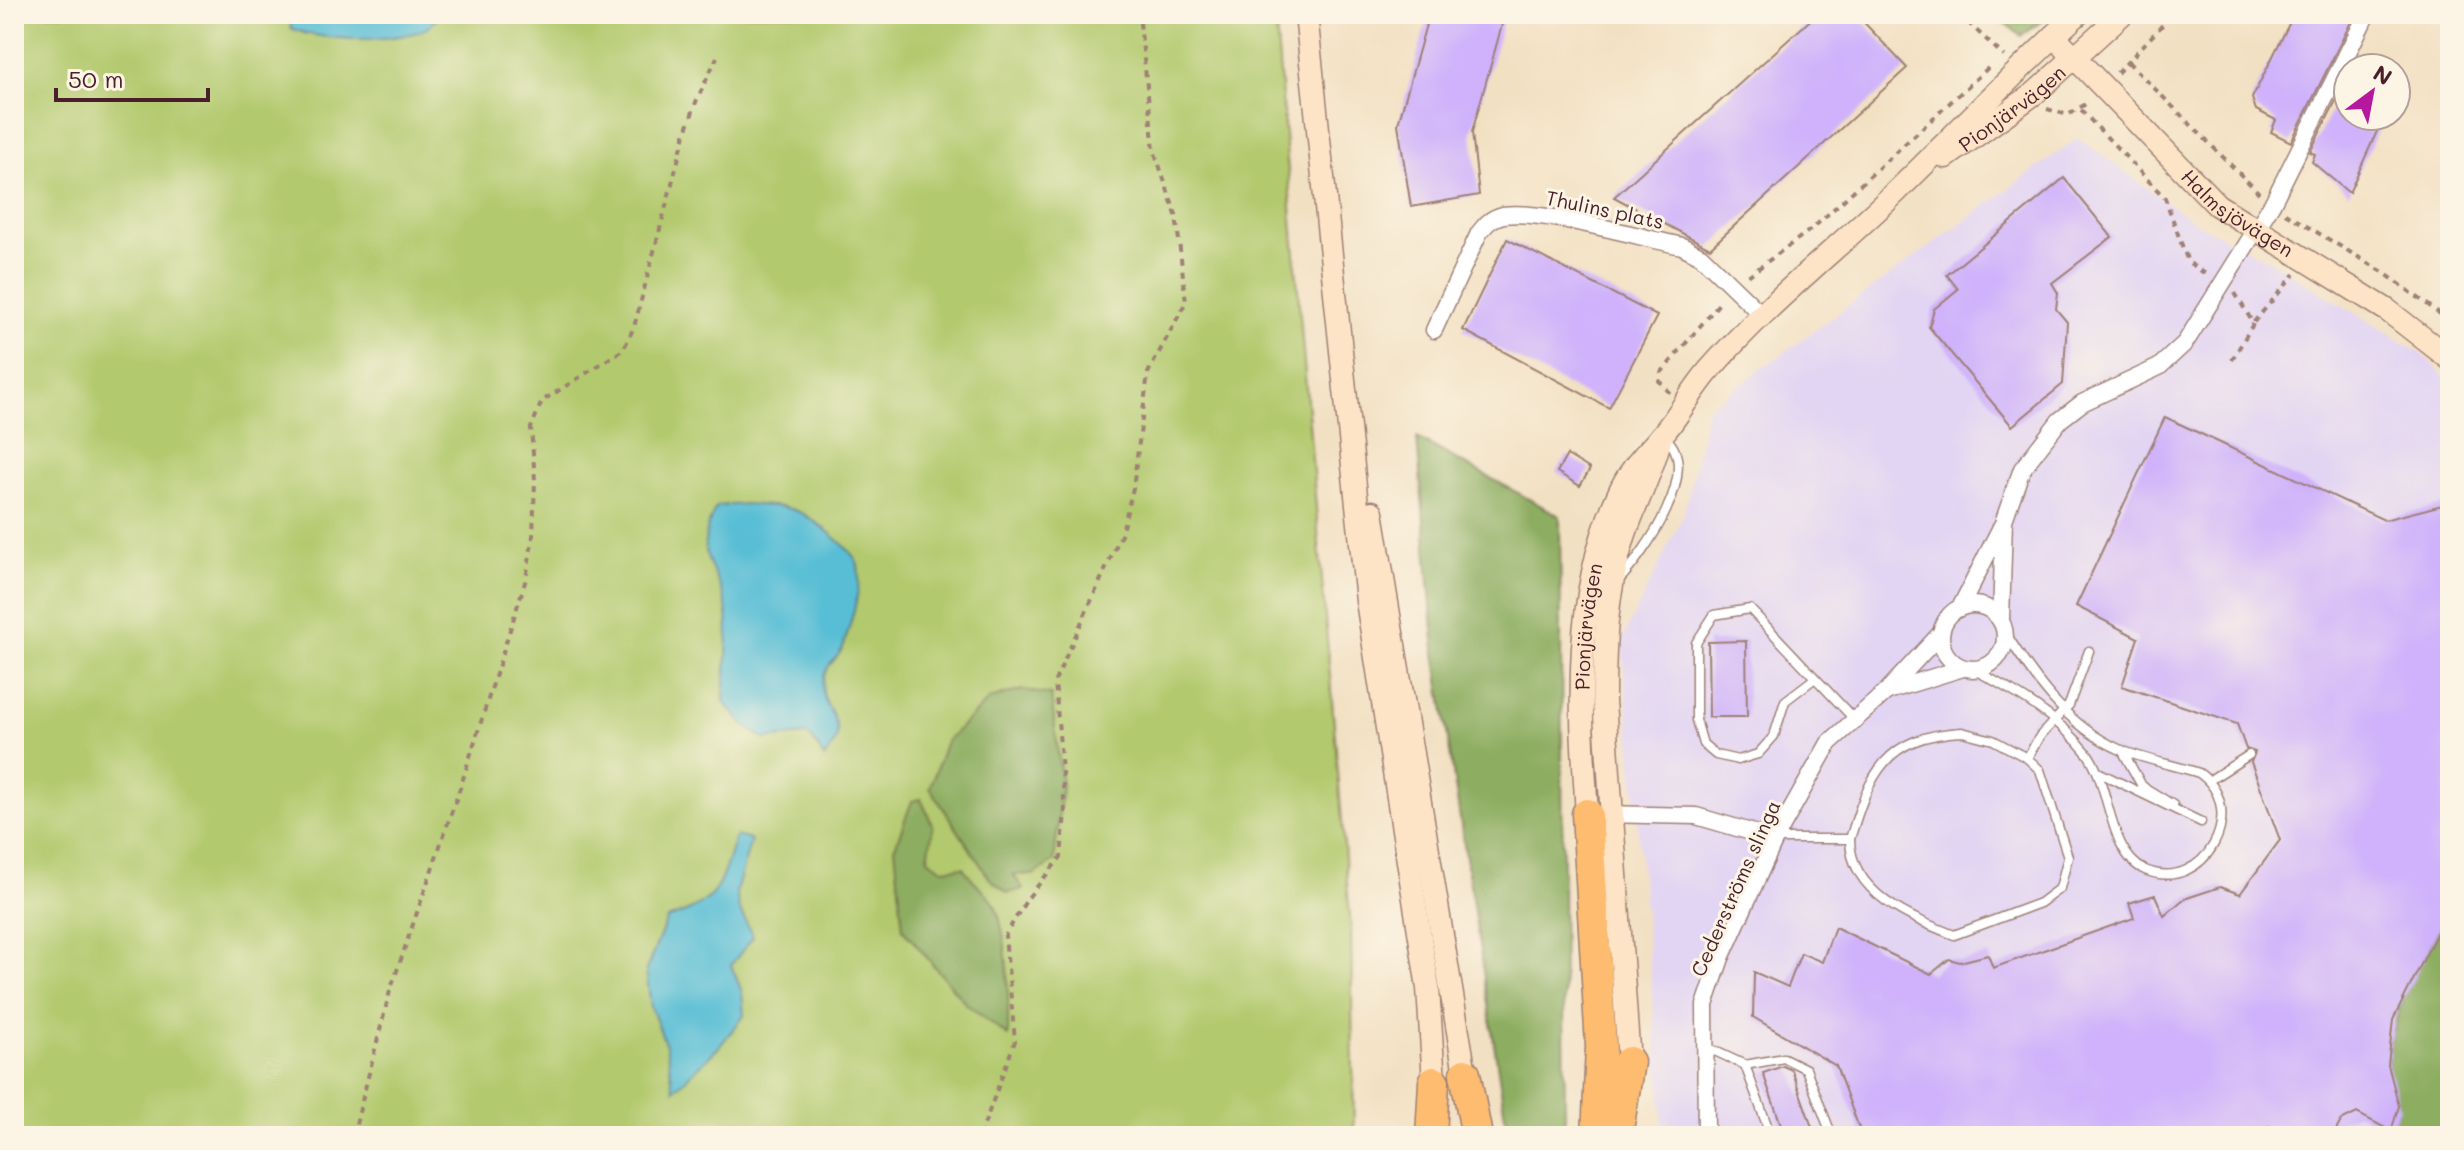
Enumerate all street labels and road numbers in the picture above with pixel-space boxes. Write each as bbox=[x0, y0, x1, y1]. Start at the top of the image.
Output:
street label: Pionjärvägen bbox=[1953, 59, 2071, 157]
street label: Halmsjövägen bbox=[2176, 163, 2299, 262]
street label: Thulins plats bbox=[1544, 184, 1666, 234]
street label: Pionjärvägen bbox=[1569, 560, 1608, 690]
street label: Cederströms slinga bbox=[1684, 796, 1786, 980]

